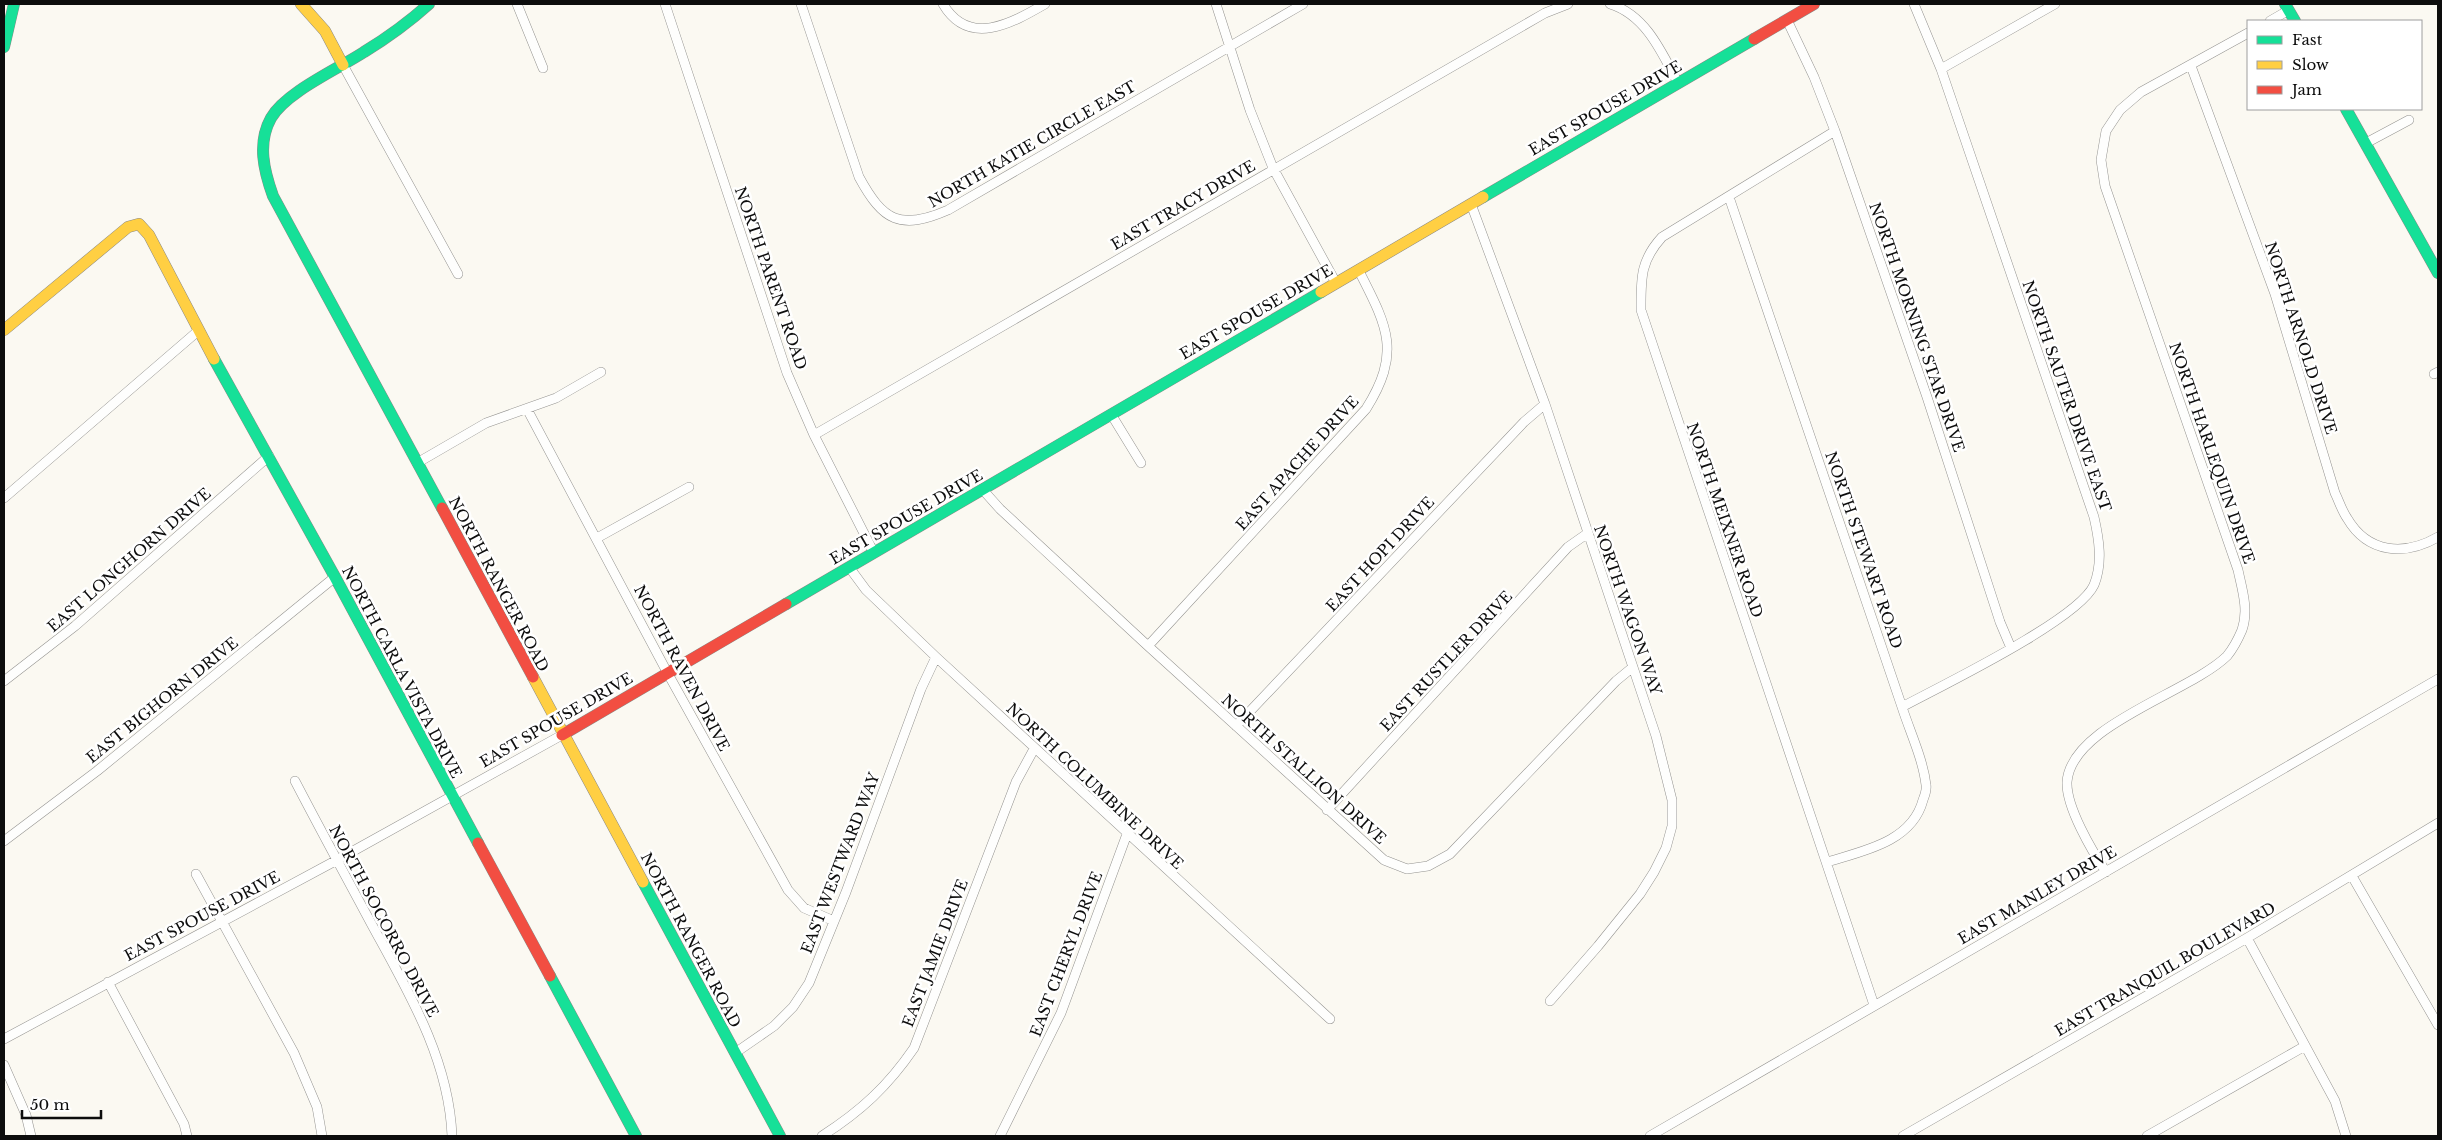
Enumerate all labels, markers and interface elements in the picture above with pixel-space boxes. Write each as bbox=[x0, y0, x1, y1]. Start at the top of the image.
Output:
legend bbox=[2247, 20, 2422, 110]
text: Fast bbox=[2292, 30, 2323, 49]
text: Slow bbox=[2292, 55, 2329, 74]
street label: EAST SPOUSE DRIVE bbox=[1525, 56, 1685, 160]
street label: NORTH KATIE CIRCLE EAST bbox=[925, 77, 1139, 211]
text: Jam bbox=[2290, 80, 2322, 99]
street label: EAST TRACY DRIVE bbox=[1108, 156, 1258, 254]
street label: NORTH PARENT ROAD bbox=[731, 184, 811, 372]
street label: NORTH MORNING STAR DRIVE bbox=[1865, 200, 1969, 454]
street label: NORTH ARNOLD DRIVE bbox=[2261, 239, 2341, 437]
street label: EAST SPOUSE DRIVE bbox=[1176, 260, 1336, 364]
street label: NORTH SAUTER DRIVE EAST bbox=[2018, 278, 2116, 514]
street label: NORTH HARLEQUIN DRIVE bbox=[2165, 340, 2259, 566]
street label: EAST APACHE DRIVE bbox=[1232, 392, 1363, 534]
street label: NORTH MEIXNER ROAD bbox=[1683, 420, 1767, 620]
street label: NORTH STEWART ROAD bbox=[1821, 449, 1907, 651]
street label: EAST SPOUSE DRIVE bbox=[826, 465, 986, 569]
street label: EAST LONGHORN DRIVE bbox=[43, 484, 215, 636]
street label: NORTH RANGER ROAD bbox=[445, 493, 553, 675]
street label: EAST HOPI DRIVE bbox=[1322, 493, 1438, 615]
street label: NORTH WAGON WAY bbox=[1590, 522, 1666, 698]
street label: NORTH CARLA VISTA DRIVE bbox=[338, 563, 466, 781]
street label: NORTH RAVEN DRIVE bbox=[630, 582, 734, 754]
street label: EAST RUSTLER DRIVE bbox=[1376, 587, 1516, 735]
street label: EAST BIGHORN DRIVE bbox=[82, 633, 242, 767]
street label: EAST SPOUSE DRIVE bbox=[476, 668, 636, 772]
street label: NORTH STALLION DRIVE bbox=[1218, 690, 1390, 848]
street label: NORTH COLUMBINE DRIVE bbox=[1003, 699, 1188, 873]
street label: EAST WESTWARD WAY bbox=[797, 769, 884, 956]
street label: NORTH SOCORRO DRIVE bbox=[325, 822, 443, 1020]
street label: EAST MANLEY DRIVE bbox=[1954, 842, 2120, 948]
street label: NORTH RANGER ROAD bbox=[637, 849, 745, 1031]
street label: EAST SPOUSE DRIVE bbox=[121, 867, 283, 965]
street label: EAST CHERYL DRIVE bbox=[1026, 869, 1106, 1039]
street label: EAST JAMIE DRIVE bbox=[898, 876, 972, 1030]
street label: EAST TRANQUIL BOULEVARD bbox=[2051, 898, 2279, 1040]
scale bar bbox=[22, 1088, 101, 1120]
text: 50 m bbox=[30, 1095, 70, 1114]

